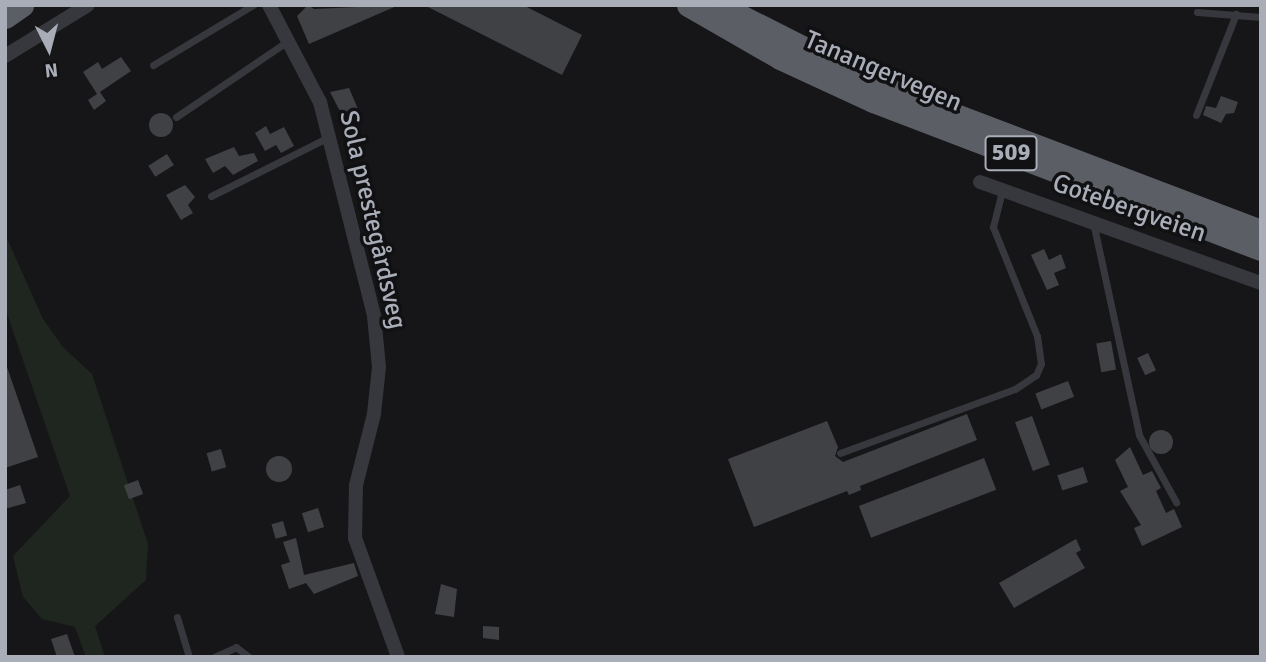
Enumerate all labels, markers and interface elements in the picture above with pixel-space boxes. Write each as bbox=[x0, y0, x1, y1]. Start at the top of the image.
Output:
north arrow bbox=[14, 14, 84, 84]
street label: Tanangervegen bbox=[800, 25, 966, 119]
text: N bbox=[43, 57, 59, 83]
street label: Sola prestegårdsveg bbox=[332, 108, 412, 332]
road number: 509 bbox=[983, 132, 1039, 174]
street label: Gotebergveien bbox=[1048, 168, 1210, 250]

